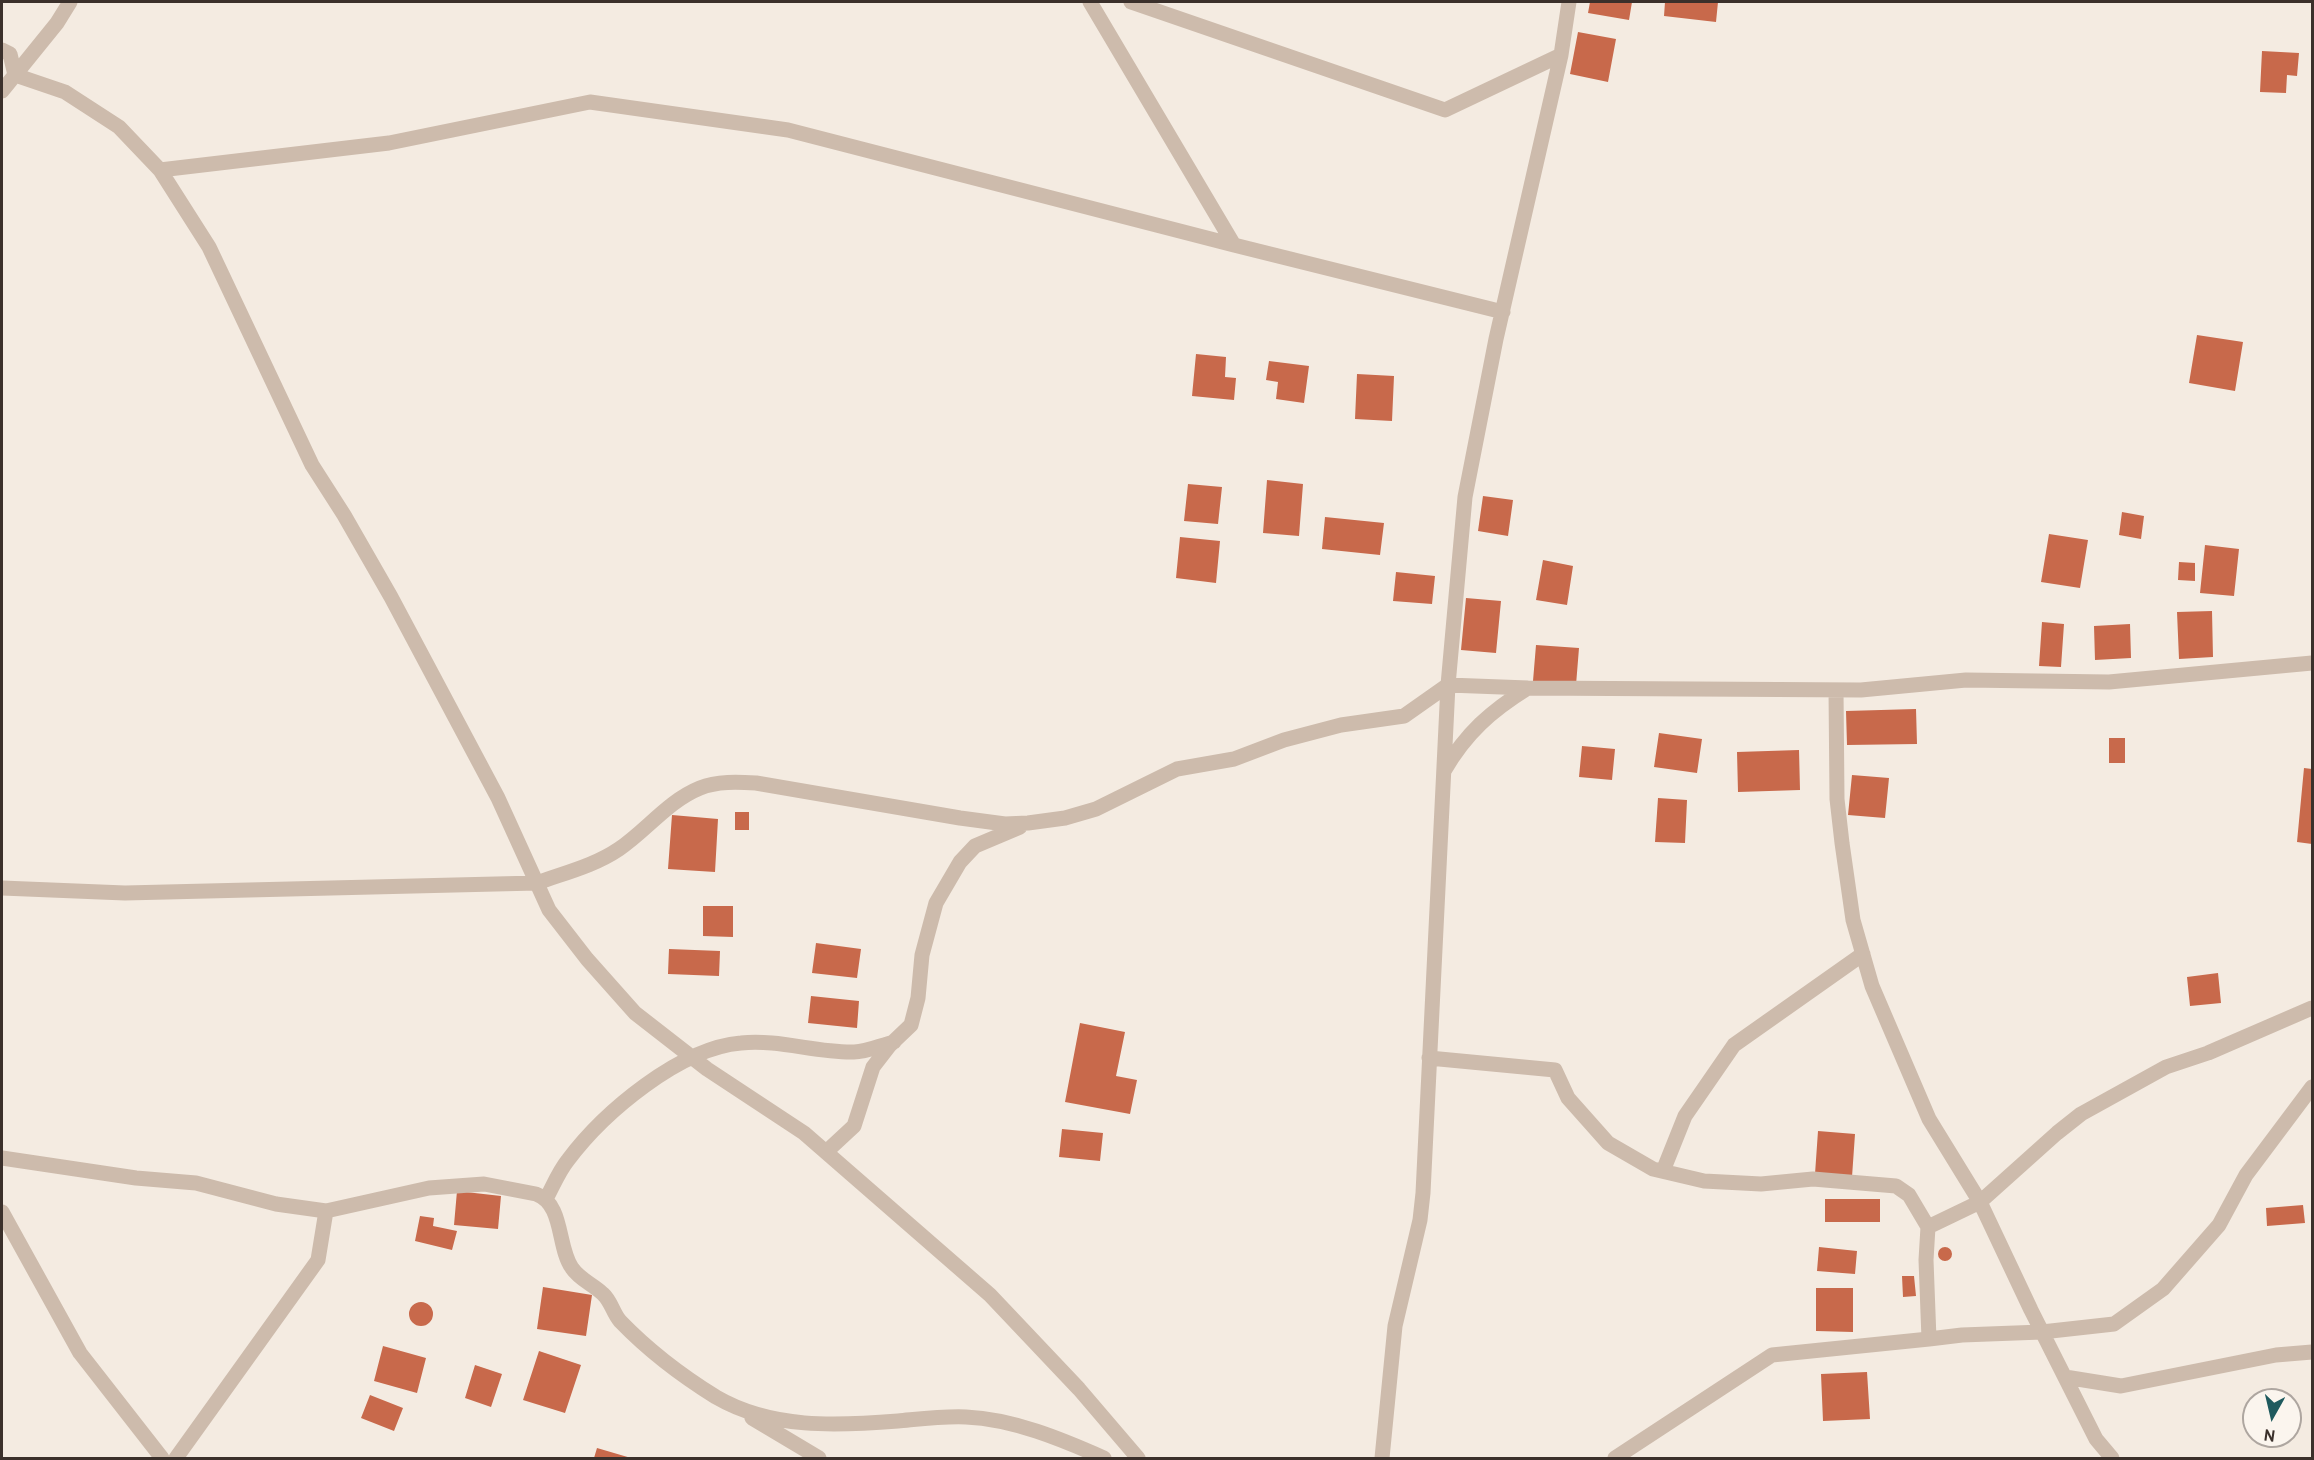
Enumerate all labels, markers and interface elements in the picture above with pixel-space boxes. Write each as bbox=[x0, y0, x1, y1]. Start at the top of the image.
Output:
north arrow bbox=[2242, 1388, 2302, 1448]
text: N bbox=[2263, 1423, 2277, 1445]

